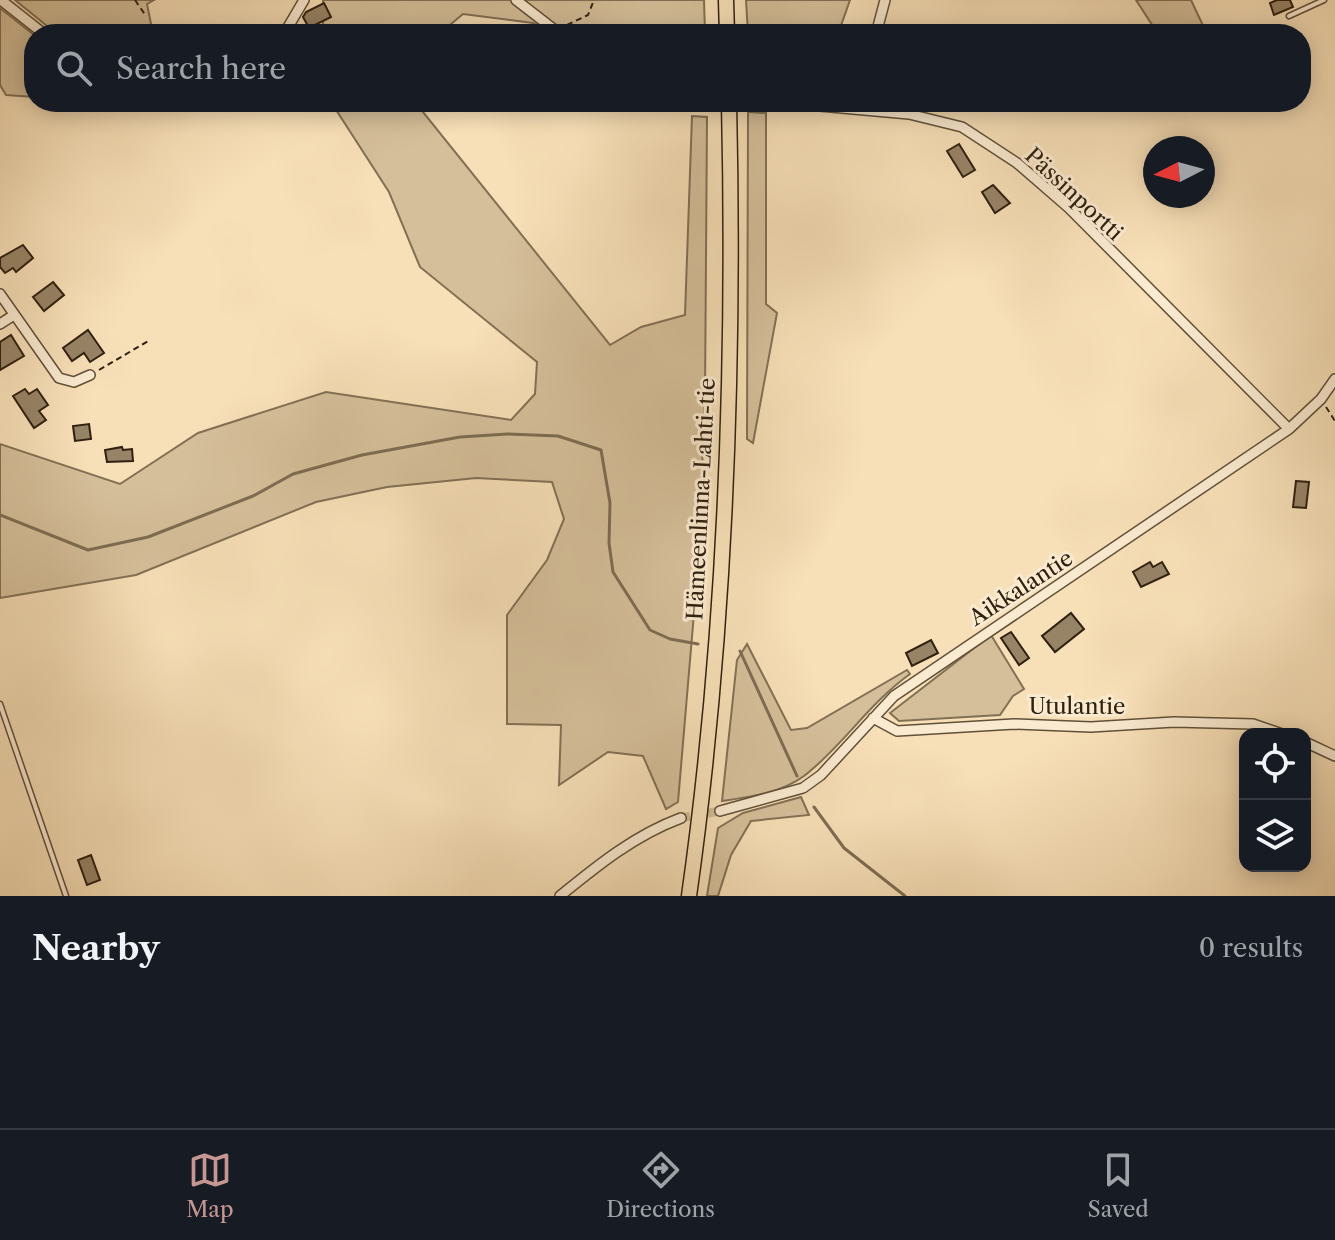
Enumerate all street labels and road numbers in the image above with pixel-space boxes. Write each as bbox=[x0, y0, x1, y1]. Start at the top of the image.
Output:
street label: Pässinportti bbox=[1019, 142, 1129, 246]
street label: Hämeenlinna-Lahti-tie bbox=[681, 377, 721, 621]
street label: Aikkalantie bbox=[963, 544, 1078, 632]
street label: Utulantie bbox=[1029, 693, 1125, 720]

